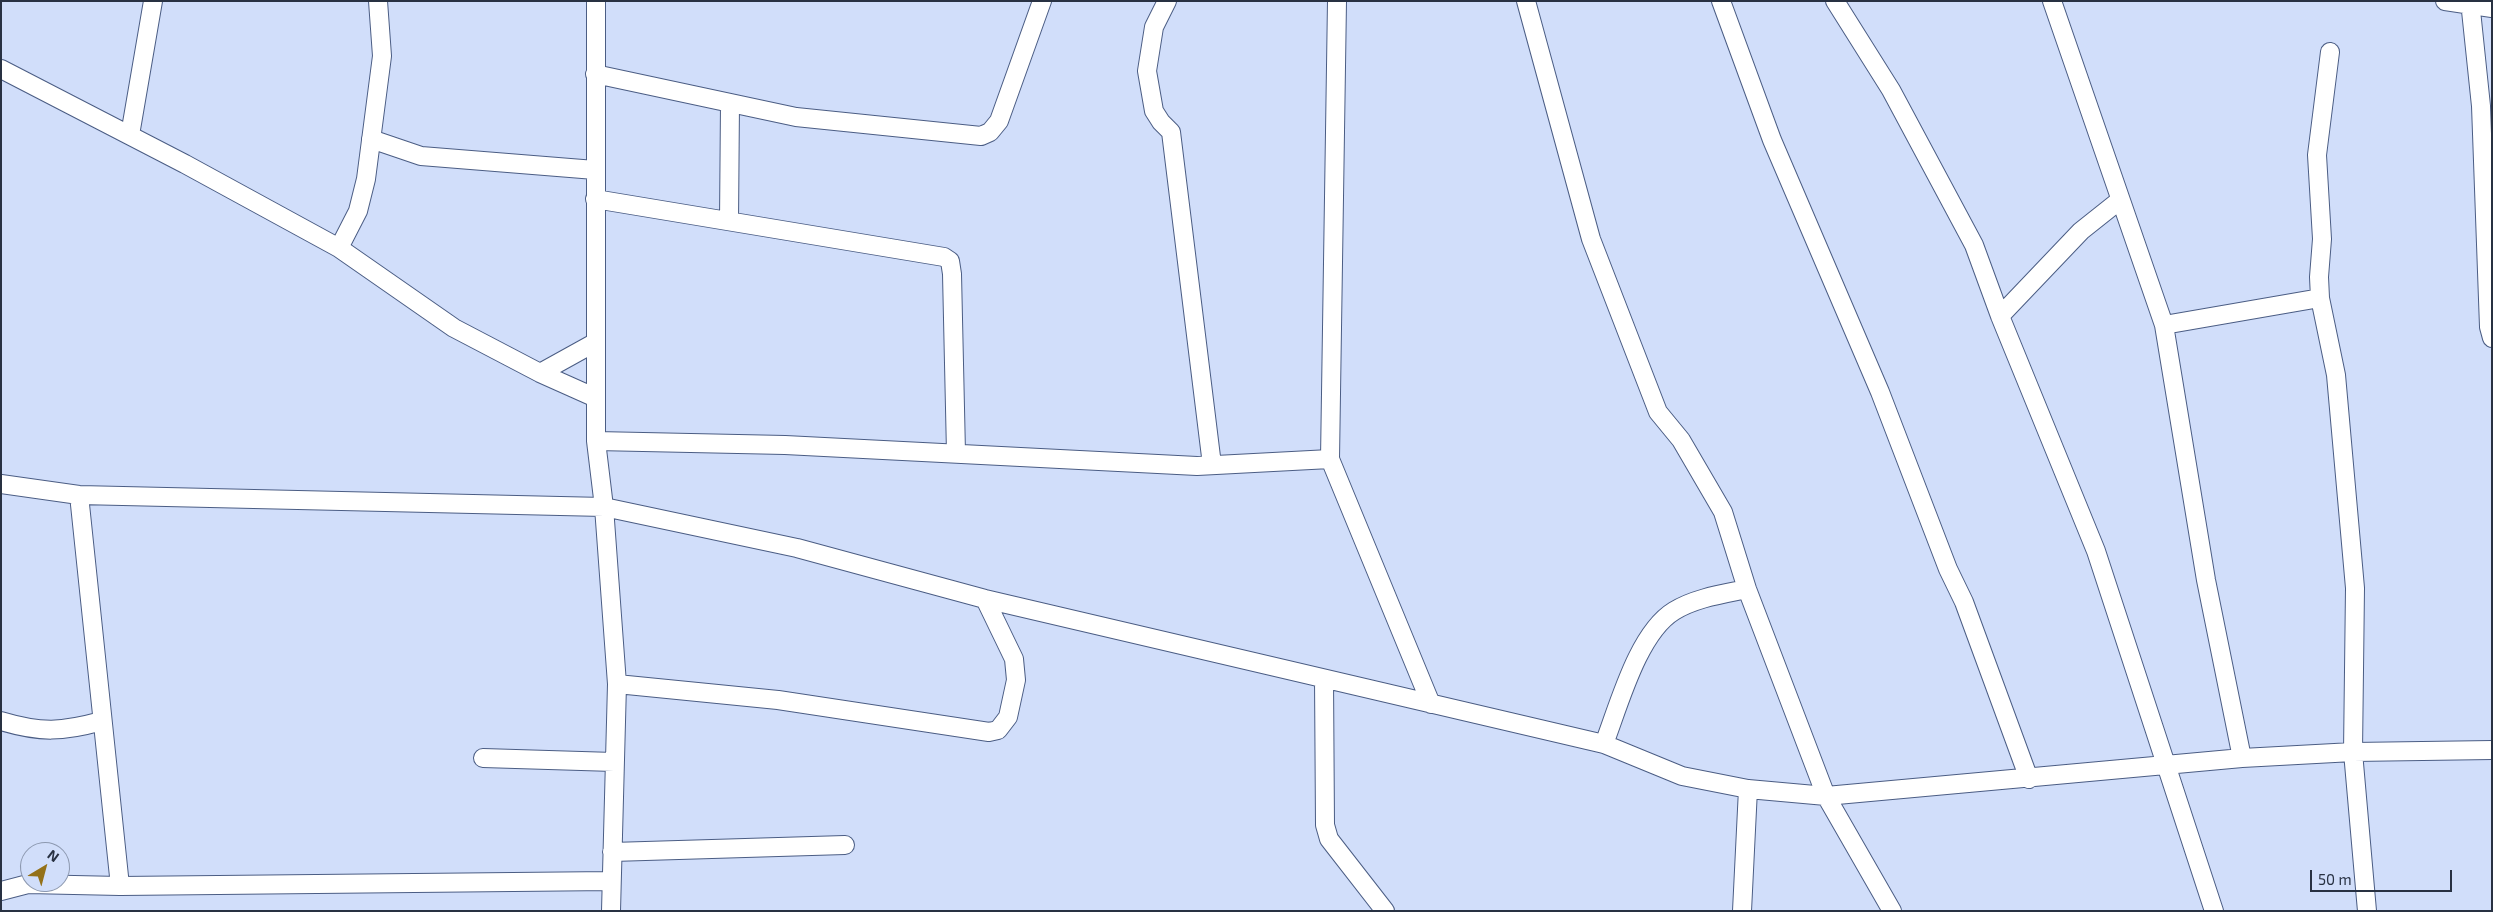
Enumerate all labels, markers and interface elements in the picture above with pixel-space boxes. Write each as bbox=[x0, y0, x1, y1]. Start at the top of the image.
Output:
north arrow bbox=[20, 842, 70, 892]
text: N bbox=[45, 846, 63, 865]
scale bar bbox=[2313, 860, 2456, 892]
text: 50 m bbox=[2318, 870, 2352, 888]

